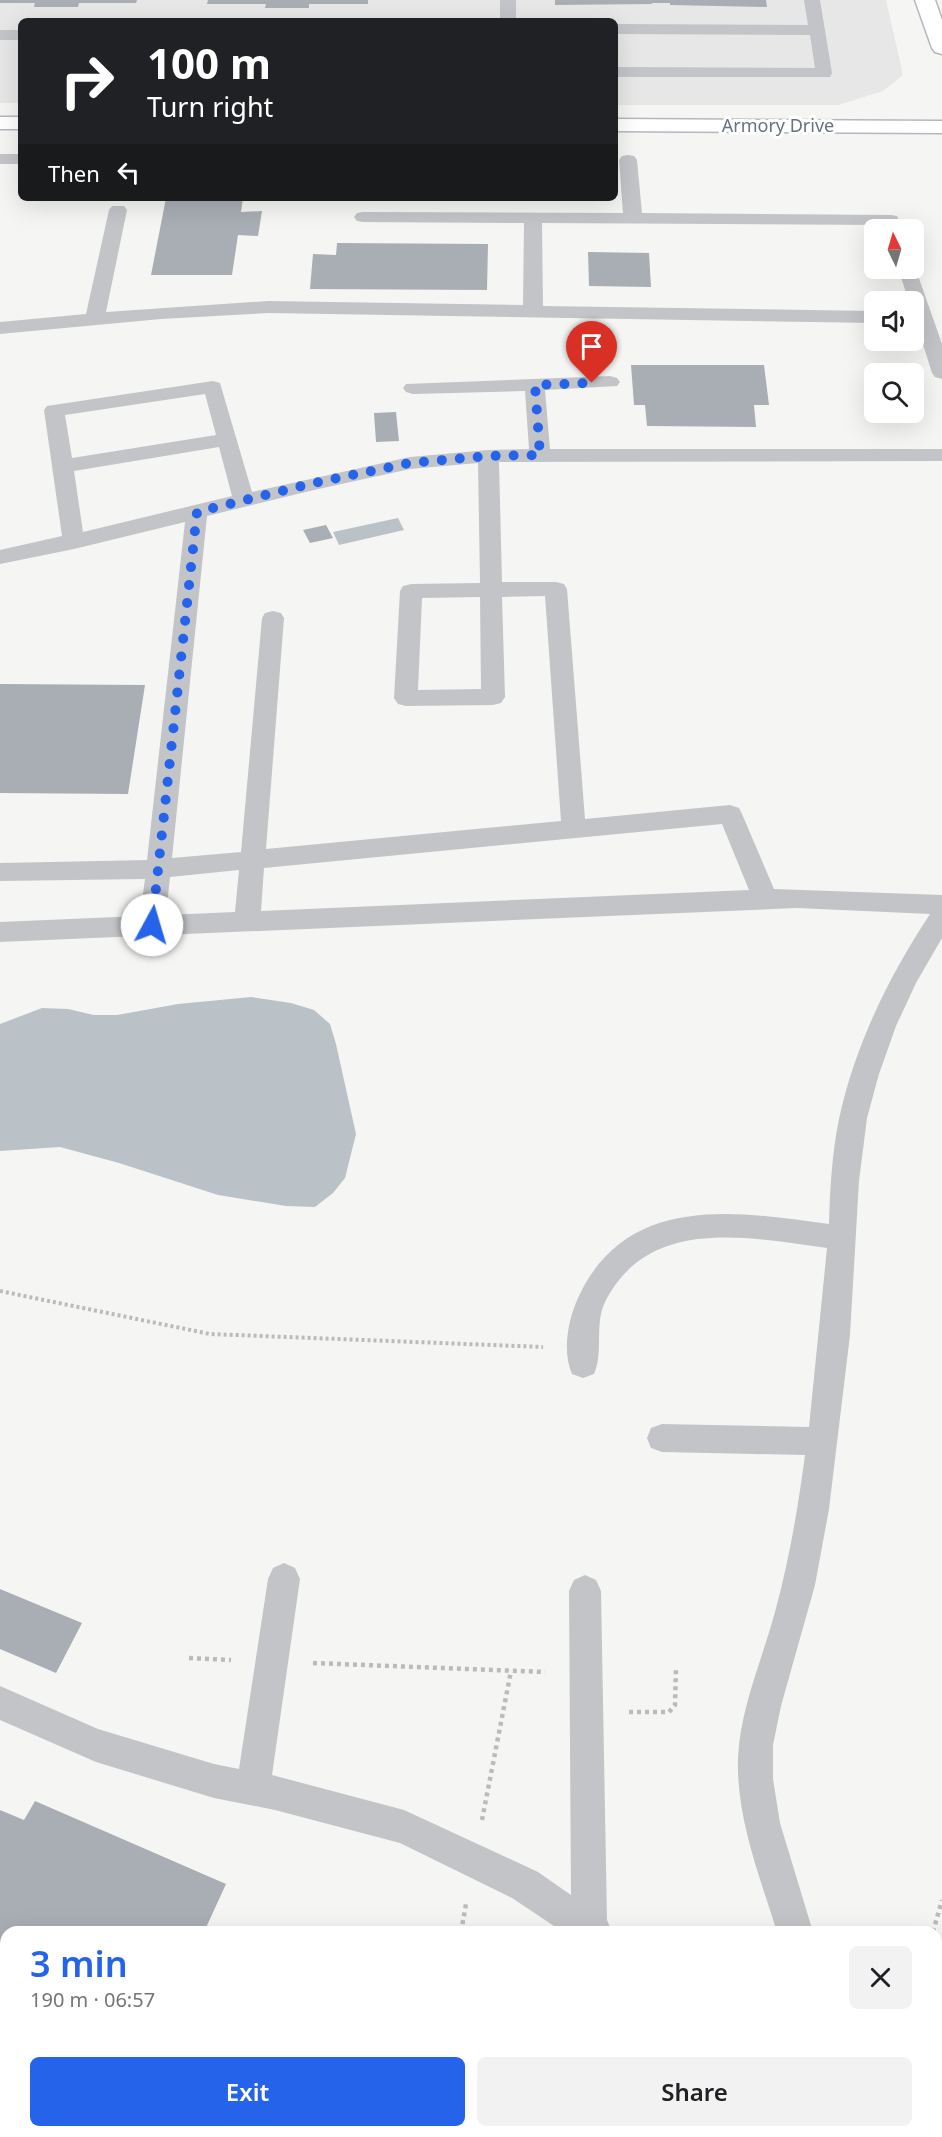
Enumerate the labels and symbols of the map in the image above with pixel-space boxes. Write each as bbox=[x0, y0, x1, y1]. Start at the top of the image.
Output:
street label: Armory Drive bbox=[722, 113, 834, 137]
north arrow bbox=[864, 219, 924, 279]
pin bbox=[566, 321, 617, 383]
position arrow bbox=[120, 893, 184, 957]

